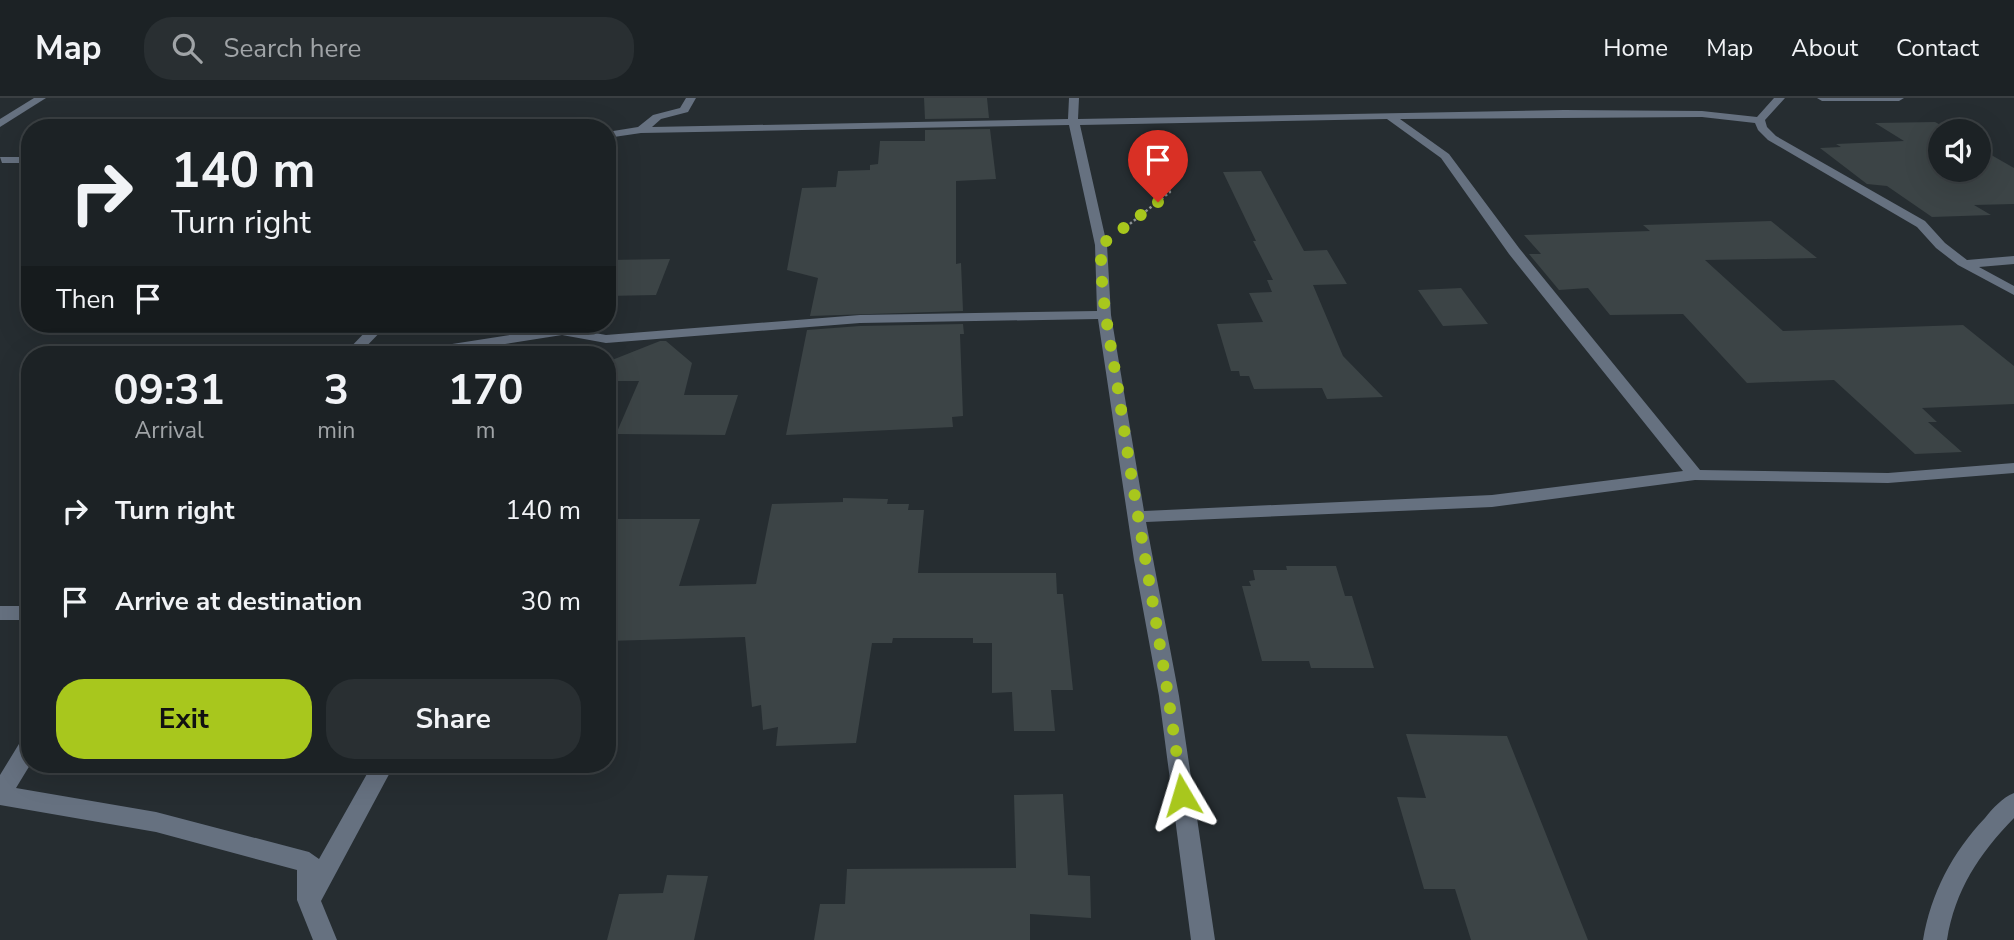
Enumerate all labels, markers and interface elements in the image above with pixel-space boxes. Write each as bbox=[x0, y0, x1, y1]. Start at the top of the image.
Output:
search box bbox=[144, 17, 634, 80]
text: Map bbox=[35, 26, 102, 71]
icon: search bbox=[168, 29, 206, 67]
text: Search here bbox=[224, 31, 361, 66]
text: Home bbox=[1603, 32, 1668, 64]
text: Map bbox=[1706, 32, 1753, 64]
text: About bbox=[1791, 32, 1858, 64]
text: Contact bbox=[1896, 32, 1979, 64]
map controls bbox=[1928, 119, 1991, 182]
button: sound bbox=[1928, 119, 1991, 182]
pin bbox=[1128, 130, 1188, 202]
text: 140 m bbox=[171, 137, 315, 204]
icon: arrive bbox=[1139, 141, 1177, 179]
icon: right bbox=[56, 147, 147, 238]
text: Turn right bbox=[171, 201, 311, 244]
icon: arrive bbox=[129, 280, 167, 318]
text: Then bbox=[56, 282, 115, 317]
text: 09:31 bbox=[114, 362, 225, 419]
text: 3 bbox=[324, 362, 349, 419]
text: 170 bbox=[448, 362, 523, 419]
text: Arrival bbox=[135, 415, 204, 446]
text: min bbox=[317, 415, 355, 446]
text: m bbox=[476, 415, 496, 446]
icon: right bbox=[56, 492, 94, 530]
text: Turn right bbox=[115, 493, 234, 528]
text: 140 m bbox=[505, 493, 581, 528]
icon: arrive bbox=[56, 583, 94, 621]
text: Arrive at destination bbox=[115, 584, 362, 619]
text: 30 m bbox=[521, 584, 581, 619]
button: Exit bbox=[56, 679, 312, 759]
button: Share bbox=[326, 679, 581, 759]
position arrow bbox=[1145, 758, 1219, 832]

